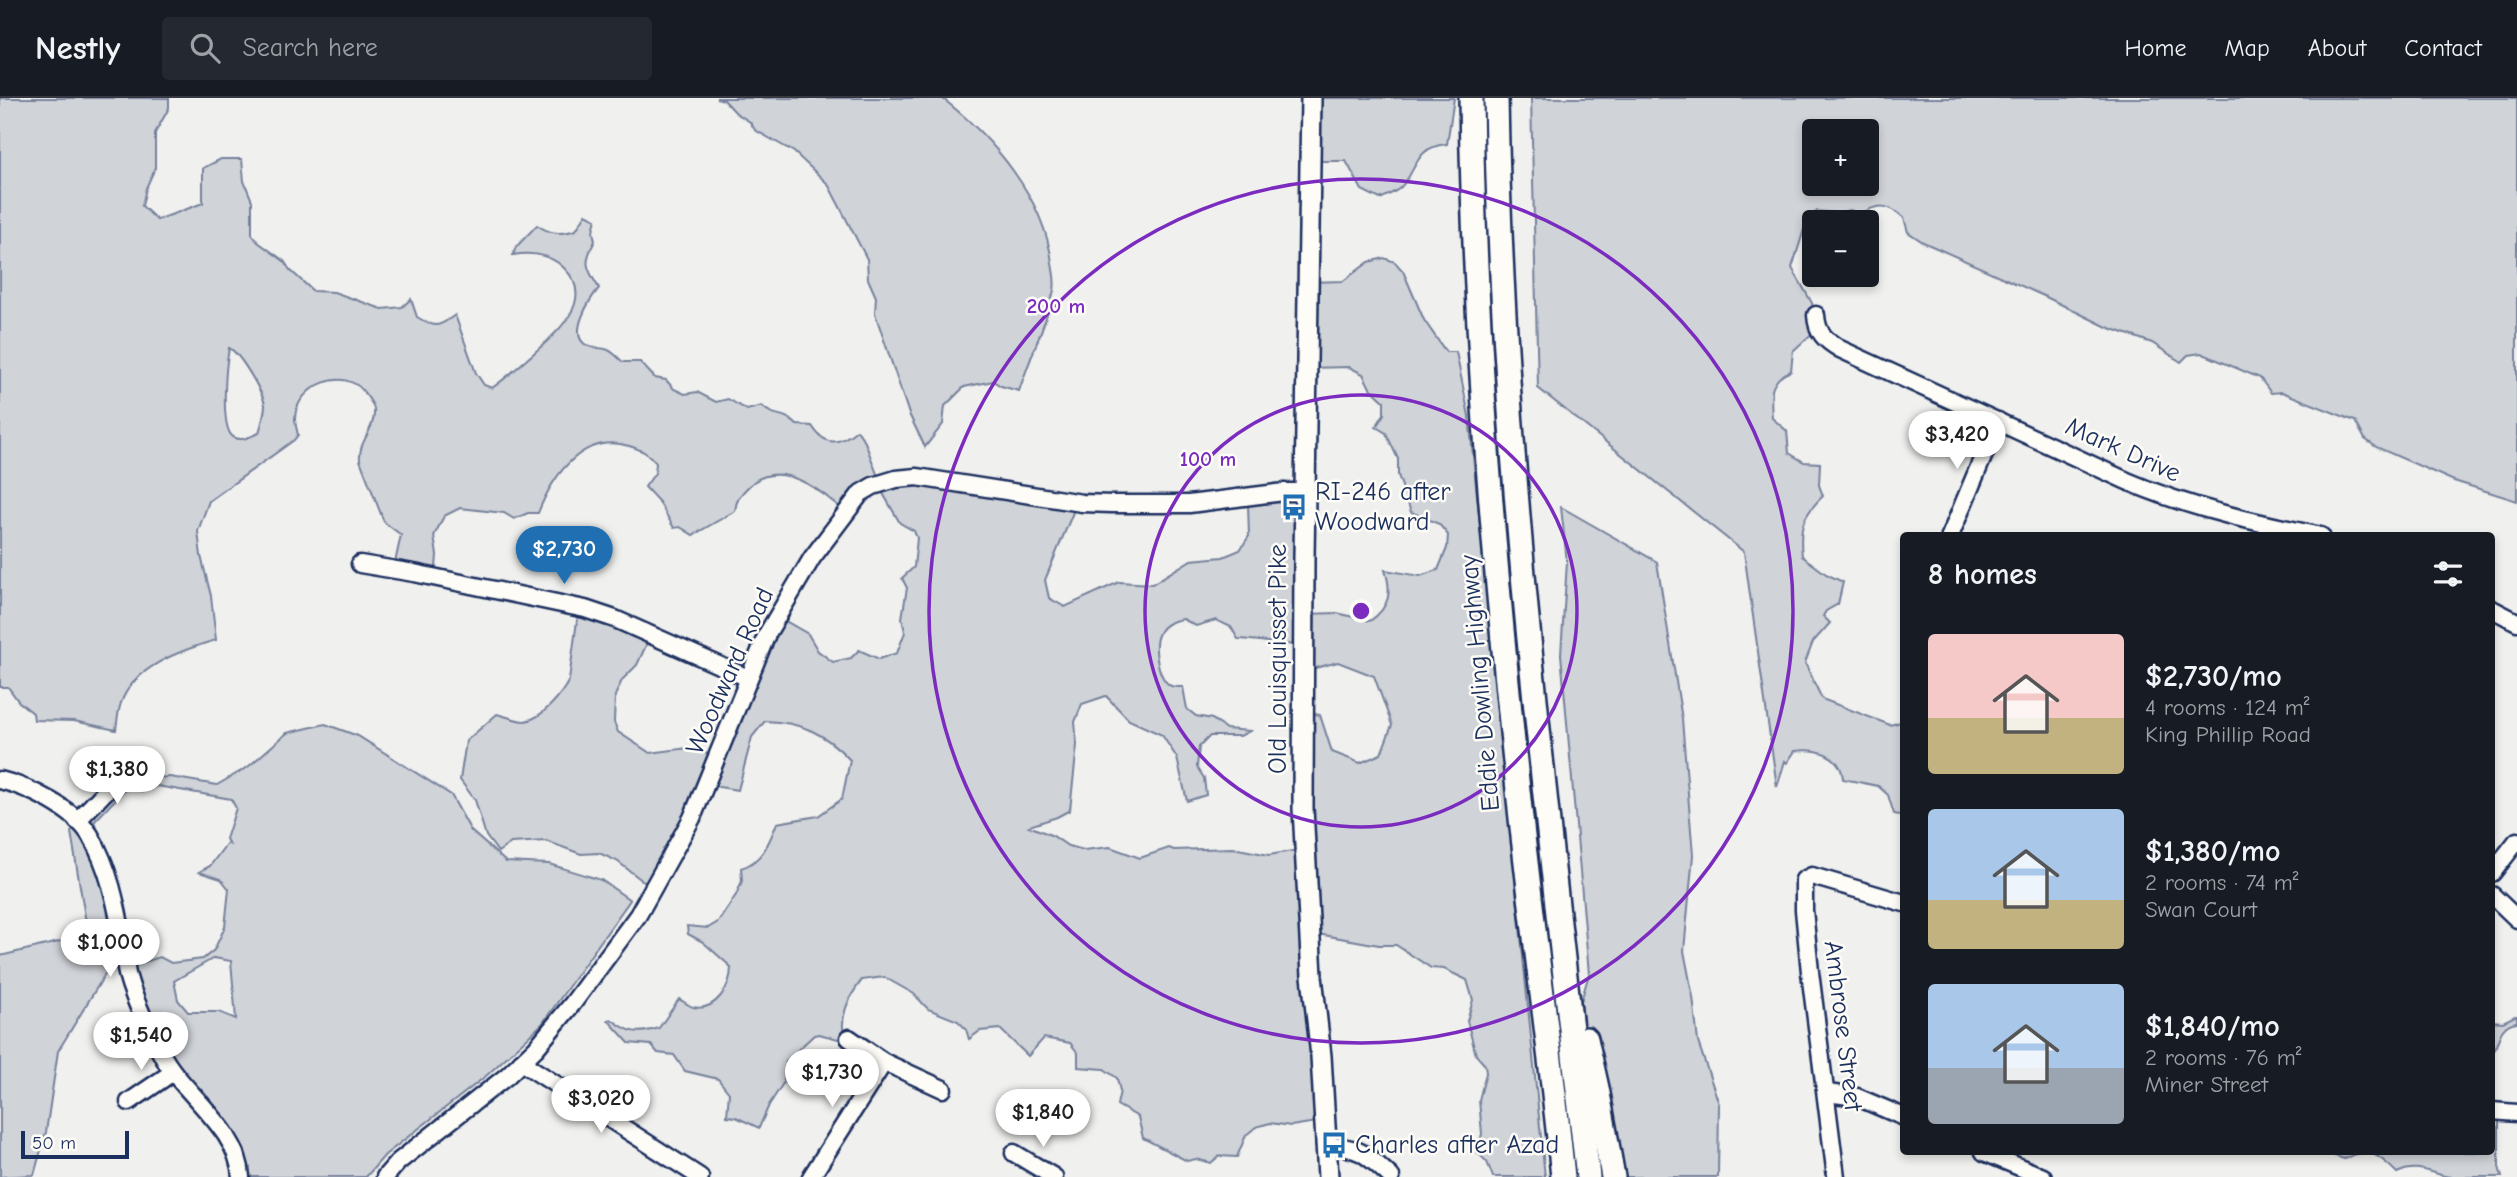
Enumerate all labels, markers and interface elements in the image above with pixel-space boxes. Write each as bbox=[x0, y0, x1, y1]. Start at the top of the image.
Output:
search box bbox=[162, 17, 652, 80]
text: Nestly bbox=[35, 29, 120, 67]
icon: search bbox=[186, 29, 224, 67]
text: Search here bbox=[242, 33, 378, 63]
text: Home bbox=[2125, 34, 2186, 62]
text: Map bbox=[2224, 34, 2270, 62]
text: About bbox=[2308, 34, 2366, 62]
text: Contact bbox=[2404, 34, 2482, 62]
map controls bbox=[1802, 119, 1879, 287]
button: + bbox=[1802, 119, 1879, 196]
button: − bbox=[1802, 210, 1879, 287]
text: 200 m bbox=[1027, 294, 1085, 318]
street label: Mark Drive bbox=[2061, 411, 2185, 489]
pin: $3,420 bbox=[1900, 412, 2014, 471]
text: $3,420 bbox=[1925, 420, 1989, 447]
text: 100 m bbox=[1180, 447, 1236, 471]
place label: RI-246 after Woodward bbox=[1315, 477, 1451, 537]
bus stop icon: RI-246 after Woodward bbox=[1279, 492, 1309, 522]
pin: $2,730 bbox=[507, 526, 621, 586]
text: $2,730 bbox=[532, 535, 596, 562]
street label: Old Louisquisset Pike bbox=[1263, 544, 1293, 774]
street label: Eddie Dowling Highway bbox=[1454, 553, 1506, 812]
icon: filters bbox=[2429, 555, 2467, 593]
text: 8 homes bbox=[1928, 557, 2037, 592]
street label: Woodward Road bbox=[680, 583, 780, 759]
centre of rings bbox=[1349, 599, 1373, 623]
text: $2,730/mo bbox=[2145, 659, 2282, 694]
icon: home bbox=[1984, 662, 2068, 746]
text: 4 rooms · 124 m² bbox=[2145, 694, 2309, 721]
text: King Phillip Road bbox=[2145, 721, 2311, 748]
pin: $1,380 bbox=[60, 746, 174, 806]
text: $1,380 bbox=[85, 755, 149, 782]
text: $1,380/mo bbox=[2145, 834, 2280, 869]
icon: home bbox=[1984, 837, 2068, 921]
text: 2 rooms · 74 m² bbox=[2145, 869, 2298, 896]
text: Swan Court bbox=[2145, 896, 2257, 923]
pin: $1,000 bbox=[53, 920, 167, 979]
text: $1,000 bbox=[77, 928, 143, 955]
street label: Ambrose Street bbox=[1818, 939, 1869, 1114]
text: $1,840/mo bbox=[2145, 1009, 2280, 1044]
pin: $1,540 bbox=[84, 1012, 198, 1072]
icon: home bbox=[1984, 1012, 2068, 1096]
text: $1,540 bbox=[109, 1021, 173, 1048]
text: 2 rooms · 76 m² bbox=[2145, 1044, 2301, 1071]
pin: $1,730 bbox=[775, 1049, 889, 1109]
text: $1,730 bbox=[801, 1058, 863, 1085]
text: Miner Street bbox=[2145, 1071, 2268, 1098]
pin: $3,020 bbox=[544, 1076, 658, 1135]
text: $3,020 bbox=[567, 1084, 635, 1111]
pin: $1,840 bbox=[986, 1090, 1100, 1149]
text: $1,840 bbox=[1012, 1098, 1075, 1125]
scale bar bbox=[21, 1128, 130, 1160]
bus stop icon: Charles after Azad bbox=[1319, 1130, 1349, 1160]
place label: Charles after Azad bbox=[1355, 1130, 1559, 1160]
text: 50 m bbox=[32, 1132, 76, 1154]

